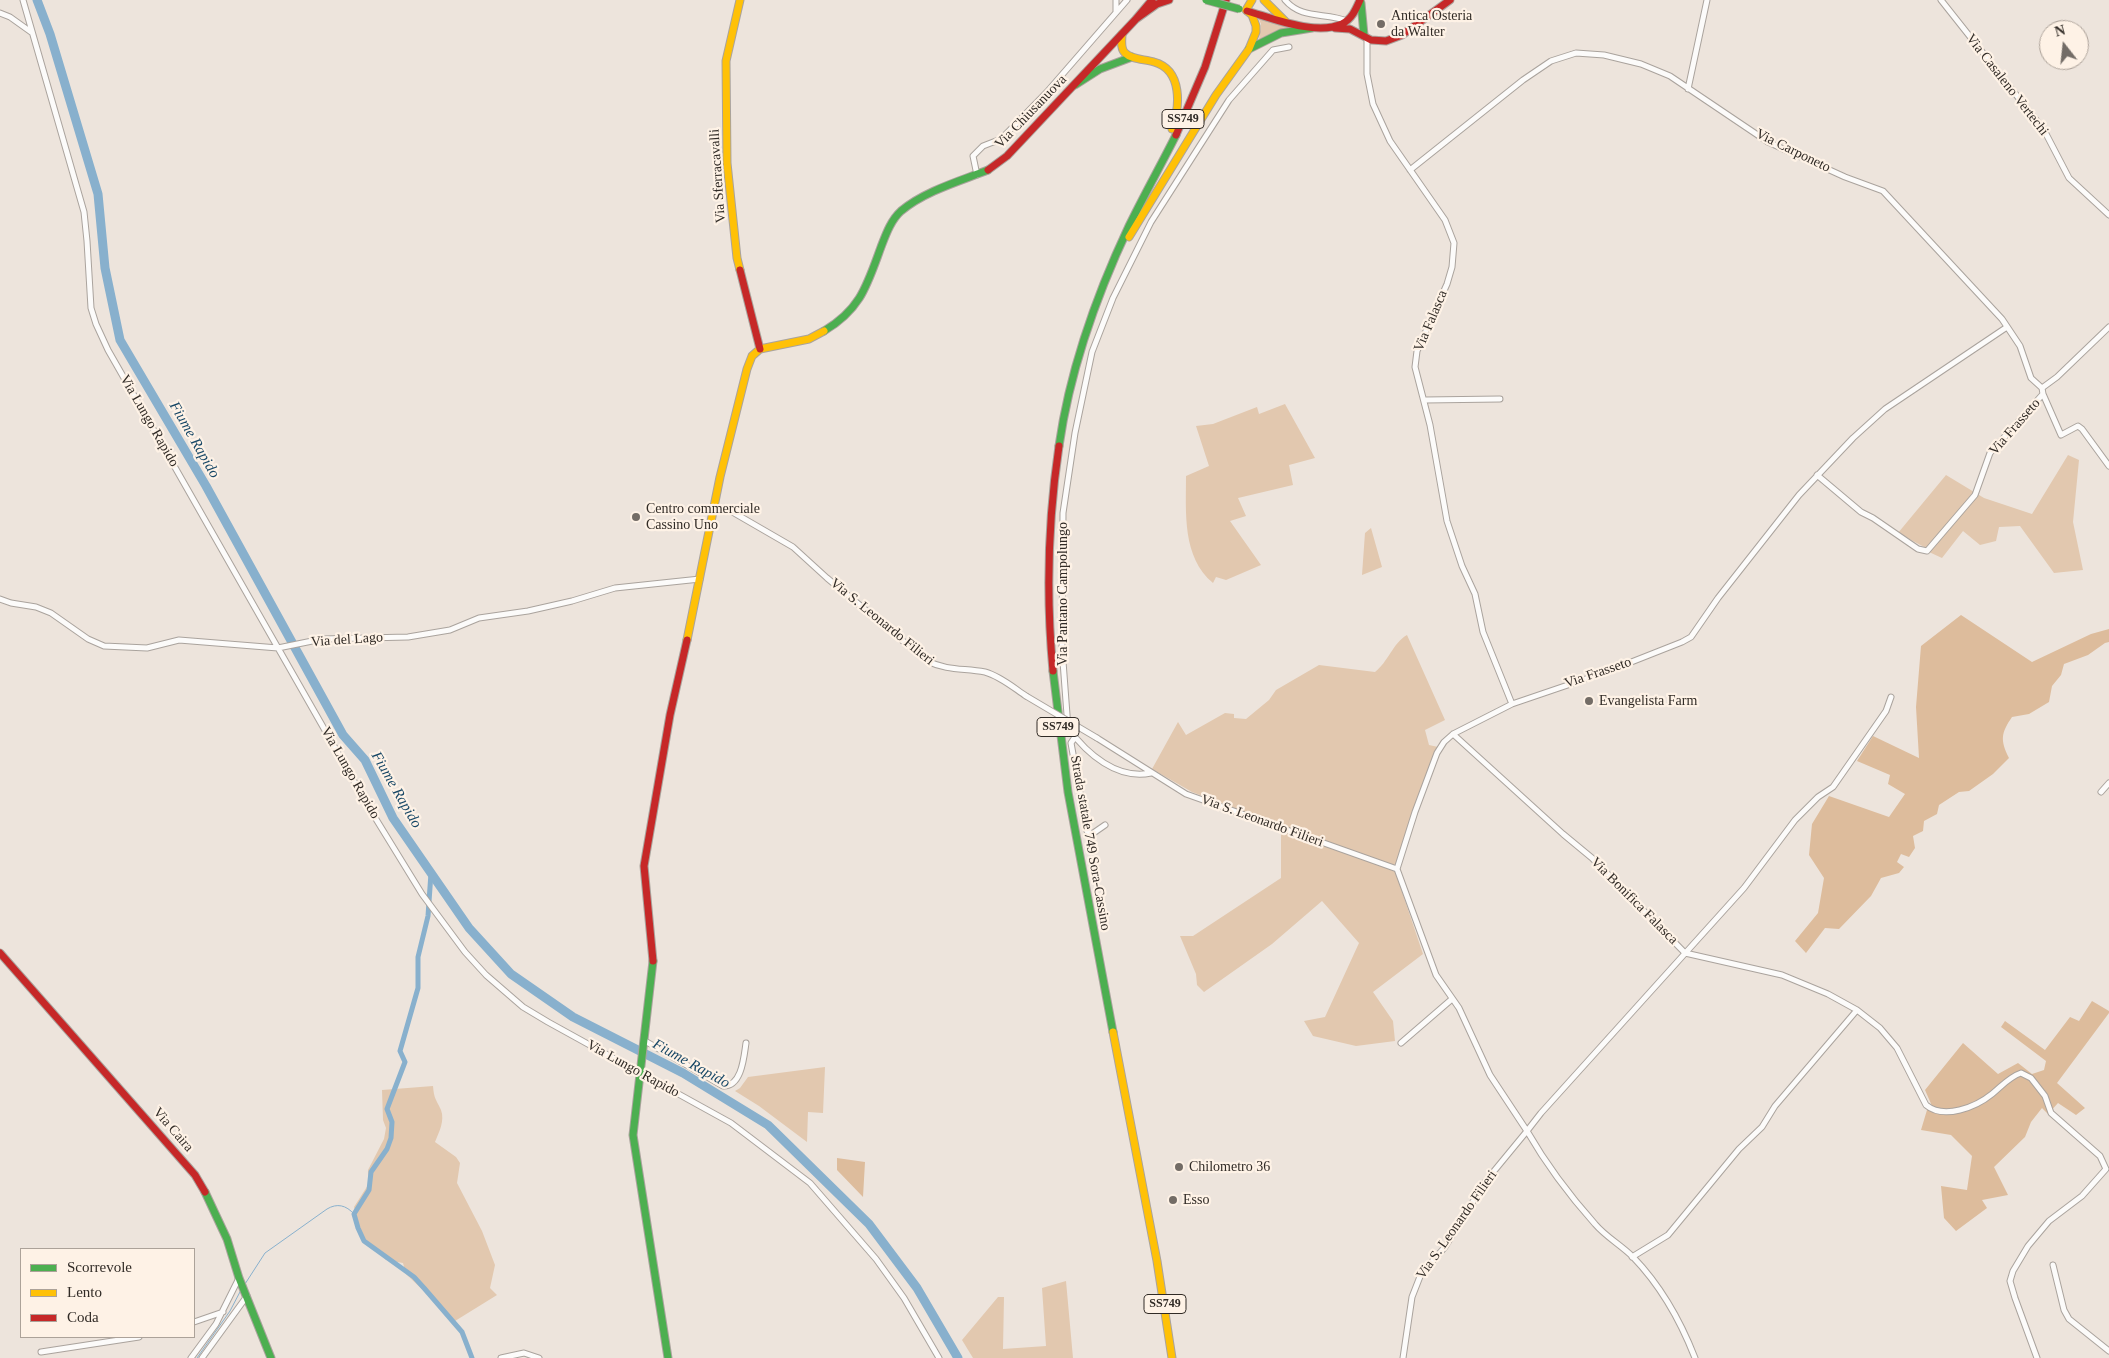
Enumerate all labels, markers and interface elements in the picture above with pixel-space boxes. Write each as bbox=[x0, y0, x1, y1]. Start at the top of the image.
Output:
place label: Antica Osteria da Walter bbox=[1391, 8, 1472, 40]
marker: Antica Osteria da Walter bbox=[1375, 18, 1387, 30]
north arrow bbox=[2039, 20, 2089, 70]
text: N bbox=[2053, 22, 2067, 40]
street label: Via Casaleno Vertechi bbox=[1962, 31, 2052, 139]
street label: Via Chiusanuova bbox=[992, 72, 1070, 152]
road number: SS749 bbox=[1162, 110, 1204, 128]
street label: Via Carponeto bbox=[1753, 126, 1833, 176]
street label: Via Sferracavalli bbox=[706, 128, 730, 224]
street label: Via Falasca bbox=[1411, 288, 1451, 354]
street label: Via Lungo Rapido bbox=[116, 372, 182, 470]
street label: Via Frasseto bbox=[1986, 395, 2044, 459]
water label: Fiume Rapido bbox=[165, 399, 223, 481]
place label: Centro commerciale Cassino Uno bbox=[646, 501, 760, 534]
marker: Centro commerciale Cassino Uno bbox=[630, 511, 642, 523]
street label: Via Pantano Campolungo bbox=[1055, 522, 1071, 666]
street label: Via S. Leonardo Filieri bbox=[827, 575, 937, 669]
street label: Via del Lago bbox=[310, 629, 384, 651]
street label: Via Frasseto bbox=[1562, 654, 1634, 692]
place label: Evangelista Farm bbox=[1599, 693, 1697, 709]
marker: Evangelista Farm bbox=[1583, 695, 1595, 707]
road number: SS749 bbox=[1037, 718, 1079, 736]
street label: Via Lungo Rapido bbox=[317, 724, 383, 822]
water label: Fiume Rapido bbox=[367, 749, 425, 831]
street label: Strada statale 749 Sora-Cassino bbox=[1066, 754, 1114, 932]
street label: Via S. Leonardo Filieri bbox=[1199, 791, 1325, 851]
street label: Via Bonifica Falasca bbox=[1587, 854, 1681, 948]
water label: Fiume Rapido bbox=[649, 1035, 733, 1093]
street label: Via Lungo Rapido bbox=[584, 1037, 682, 1101]
street label: Via Caira bbox=[149, 1104, 197, 1156]
place label: Chilometro 36 bbox=[1189, 1159, 1270, 1175]
marker: Chilometro 36 bbox=[1173, 1161, 1185, 1173]
street label: Via S. Leonardo Filieri bbox=[1413, 1167, 1501, 1283]
place label: Esso bbox=[1183, 1192, 1209, 1208]
marker: Esso bbox=[1167, 1194, 1179, 1206]
legend bbox=[20, 1248, 195, 1338]
text: Scorrevole bbox=[67, 1259, 132, 1275]
text: Lento bbox=[67, 1284, 102, 1300]
road number: SS749 bbox=[1144, 1295, 1186, 1314]
text: Coda bbox=[67, 1309, 99, 1325]

